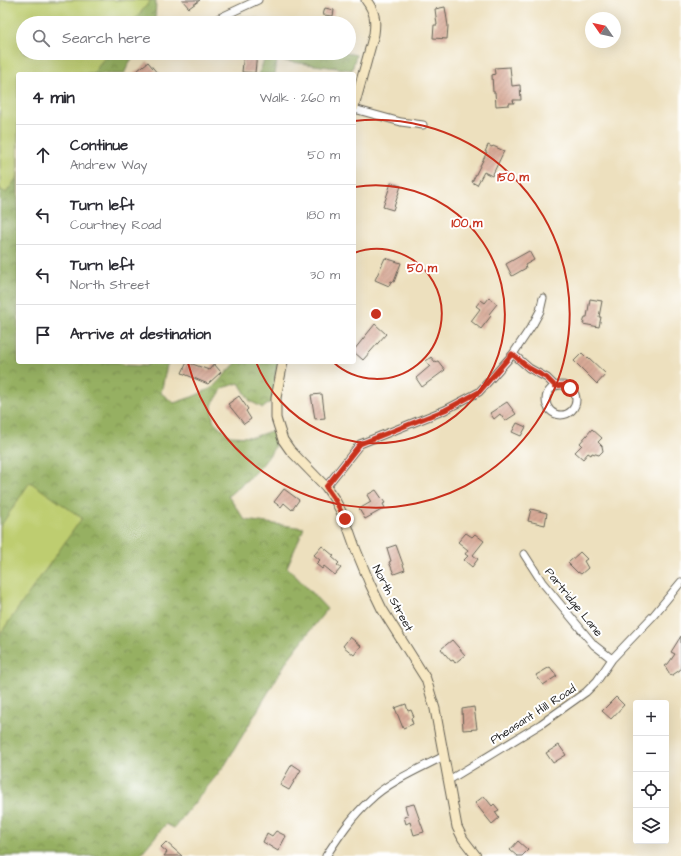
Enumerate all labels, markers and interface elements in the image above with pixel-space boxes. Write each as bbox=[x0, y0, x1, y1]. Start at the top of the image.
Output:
north arrow bbox=[585, 12, 621, 48]
search box bbox=[16, 16, 356, 60]
icon: search bbox=[30, 27, 52, 49]
text: Search here bbox=[62, 28, 151, 49]
text: 4 min bbox=[32, 86, 75, 110]
text: Walk · 260 m bbox=[260, 89, 340, 107]
text: Continue bbox=[70, 135, 128, 156]
icon: ahead bbox=[32, 144, 54, 166]
text: 50 m bbox=[307, 146, 340, 164]
text: Andrew Way bbox=[70, 156, 147, 174]
text: 150 m bbox=[497, 169, 530, 186]
text: Turn left bbox=[70, 195, 134, 216]
icon: left bbox=[32, 204, 54, 226]
text: 180 m bbox=[306, 206, 340, 224]
text: 100 m bbox=[452, 215, 483, 232]
text: Courtney Road bbox=[70, 216, 161, 234]
text: Turn left bbox=[70, 255, 134, 276]
text: 50 m bbox=[407, 260, 438, 277]
icon: left bbox=[32, 264, 54, 286]
text: 30 m bbox=[310, 266, 340, 284]
text: North Street bbox=[70, 276, 150, 294]
centre of rings bbox=[369, 307, 383, 321]
icon: arrive bbox=[32, 324, 54, 346]
text: Arrive at destination bbox=[70, 324, 211, 345]
route start bbox=[561, 379, 579, 397]
route end bbox=[336, 510, 354, 528]
street label: North Street bbox=[368, 562, 417, 635]
street label: Partridge Lane bbox=[540, 564, 607, 641]
street label: Pheasant Hill Road bbox=[487, 680, 580, 749]
map controls bbox=[633, 700, 669, 844]
button: + bbox=[633, 700, 669, 736]
button: − bbox=[633, 736, 669, 772]
button: locate bbox=[633, 772, 669, 808]
button: layers bbox=[633, 808, 669, 844]

